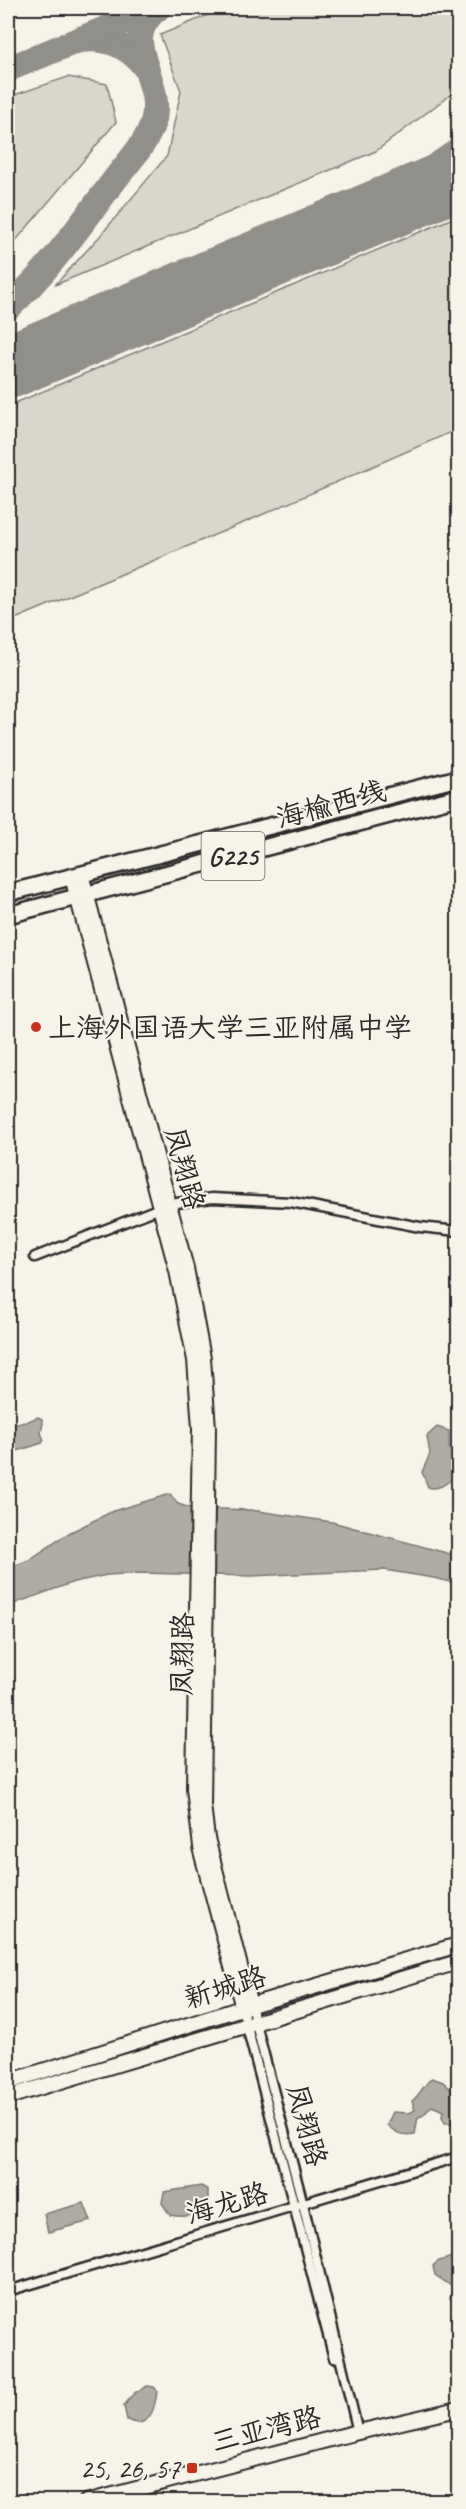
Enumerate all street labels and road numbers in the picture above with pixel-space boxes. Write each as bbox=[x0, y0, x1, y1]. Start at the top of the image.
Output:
street label: 海榆西线 bbox=[272, 773, 390, 835]
road number: G225 bbox=[202, 832, 264, 880]
street label: 凤翔路 bbox=[157, 1123, 213, 1213]
street label: 凤翔路 bbox=[164, 1612, 200, 1696]
street label: 新城路 bbox=[180, 1958, 270, 2016]
street label: 凤翔路 bbox=[279, 2080, 335, 2170]
street label: 海龙路 bbox=[182, 2175, 272, 2231]
street label: 三亚湾路 bbox=[207, 2398, 325, 2460]

